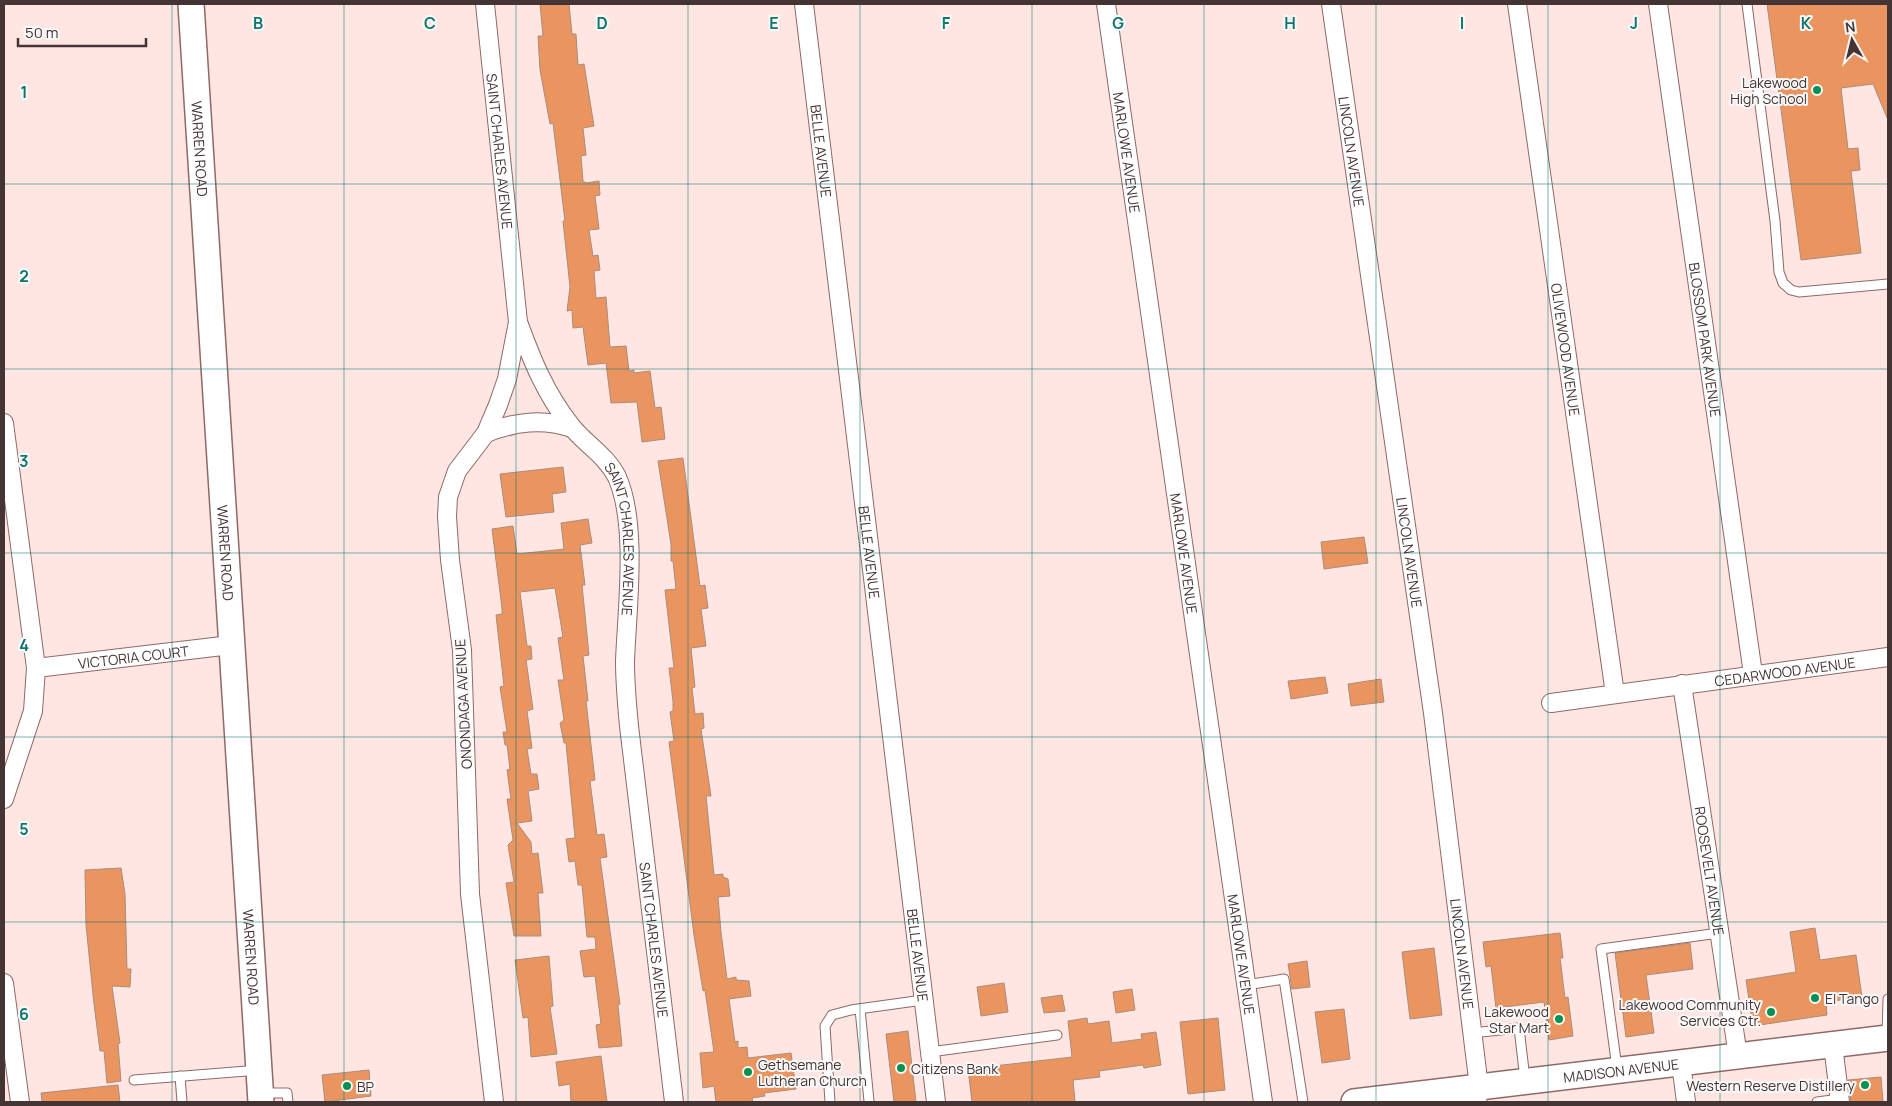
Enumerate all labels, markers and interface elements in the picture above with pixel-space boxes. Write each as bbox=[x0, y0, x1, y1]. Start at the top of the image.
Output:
text: B bbox=[253, 12, 263, 34]
text: C bbox=[424, 12, 436, 34]
text: D bbox=[596, 12, 608, 34]
text: E bbox=[769, 12, 779, 34]
text: F bbox=[942, 12, 951, 34]
text: G bbox=[1112, 12, 1124, 34]
text: H bbox=[1284, 12, 1296, 34]
text: I bbox=[1460, 12, 1464, 34]
text: J bbox=[1630, 12, 1638, 34]
text: K bbox=[1801, 12, 1812, 34]
scale bar bbox=[18, 15, 145, 47]
north arrow bbox=[1827, 15, 1877, 65]
text: N bbox=[1844, 17, 1856, 37]
text: 50 m bbox=[25, 22, 59, 43]
street label: SAINT CHARLES AVENUE bbox=[483, 72, 518, 230]
place label: Lakewood High School bbox=[1730, 73, 1807, 108]
text: 1 bbox=[20, 81, 28, 103]
marker: Lakewood High School bbox=[1811, 84, 1823, 96]
street label: MARLOWE AVENUE bbox=[1109, 91, 1145, 214]
street label: LINCOLN AVENUE bbox=[1335, 95, 1370, 208]
street label: WARREN ROAD bbox=[188, 100, 213, 197]
street label: BELLE AVENUE bbox=[807, 103, 837, 198]
street label: BLOSSOM PARK AVENUE bbox=[1685, 261, 1726, 418]
text: 2 bbox=[19, 265, 29, 287]
street label: OLIVEWOOD AVENUE bbox=[1547, 282, 1585, 417]
text: 3 bbox=[19, 450, 29, 472]
street label: SAINT CHARLES AVENUE bbox=[601, 458, 639, 616]
street label: MARLOWE AVENUE bbox=[1167, 492, 1203, 615]
street label: LINCOLN AVENUE bbox=[1393, 496, 1427, 609]
street label: WARREN ROAD bbox=[213, 504, 239, 601]
street label: BELLE AVENUE bbox=[855, 505, 885, 600]
text: 4 bbox=[19, 634, 29, 656]
street label: ONONDAGA AVENUE bbox=[450, 639, 476, 769]
street label: VICTORIA COURT bbox=[77, 640, 190, 672]
street label: CEDARWOOD AVENUE bbox=[1713, 652, 1856, 690]
street label: ROOSEVELT AVENUE bbox=[1691, 805, 1729, 937]
text: 5 bbox=[19, 818, 29, 840]
street label: SAINT CHARLES AVENUE bbox=[636, 861, 673, 1019]
street label: MARLOWE AVENUE bbox=[1224, 893, 1260, 1016]
street label: LINCOLN AVENUE bbox=[1446, 897, 1479, 1010]
street label: BELLE AVENUE bbox=[903, 908, 933, 1003]
street label: WARREN ROAD bbox=[239, 909, 264, 1006]
place label: El Tango bbox=[1825, 989, 1879, 1008]
marker: El Tango bbox=[1809, 992, 1821, 1004]
place label: Lakewood Community Services Ctr. bbox=[1619, 995, 1762, 1030]
place label: Lakewood Star Mart bbox=[1484, 1002, 1549, 1037]
text: 6 bbox=[19, 1003, 29, 1025]
marker: Lakewood Community Services Ctr. bbox=[1765, 1006, 1777, 1018]
marker: Lakewood Star Mart bbox=[1553, 1013, 1565, 1025]
street label: MADISON AVENUE bbox=[1562, 1054, 1680, 1086]
place label: Gethsemane Lutheran Church bbox=[758, 1055, 867, 1090]
place label: Citizens Bank bbox=[911, 1059, 999, 1078]
marker: Citizens Bank bbox=[895, 1062, 907, 1074]
marker: Gethsemane Lutheran Church bbox=[742, 1066, 754, 1078]
place label: Western Reserve Distillery bbox=[1686, 1076, 1856, 1095]
place label: BP bbox=[357, 1077, 375, 1096]
marker: Western Reserve Distillery bbox=[1859, 1079, 1871, 1091]
marker: BP bbox=[341, 1080, 353, 1092]

